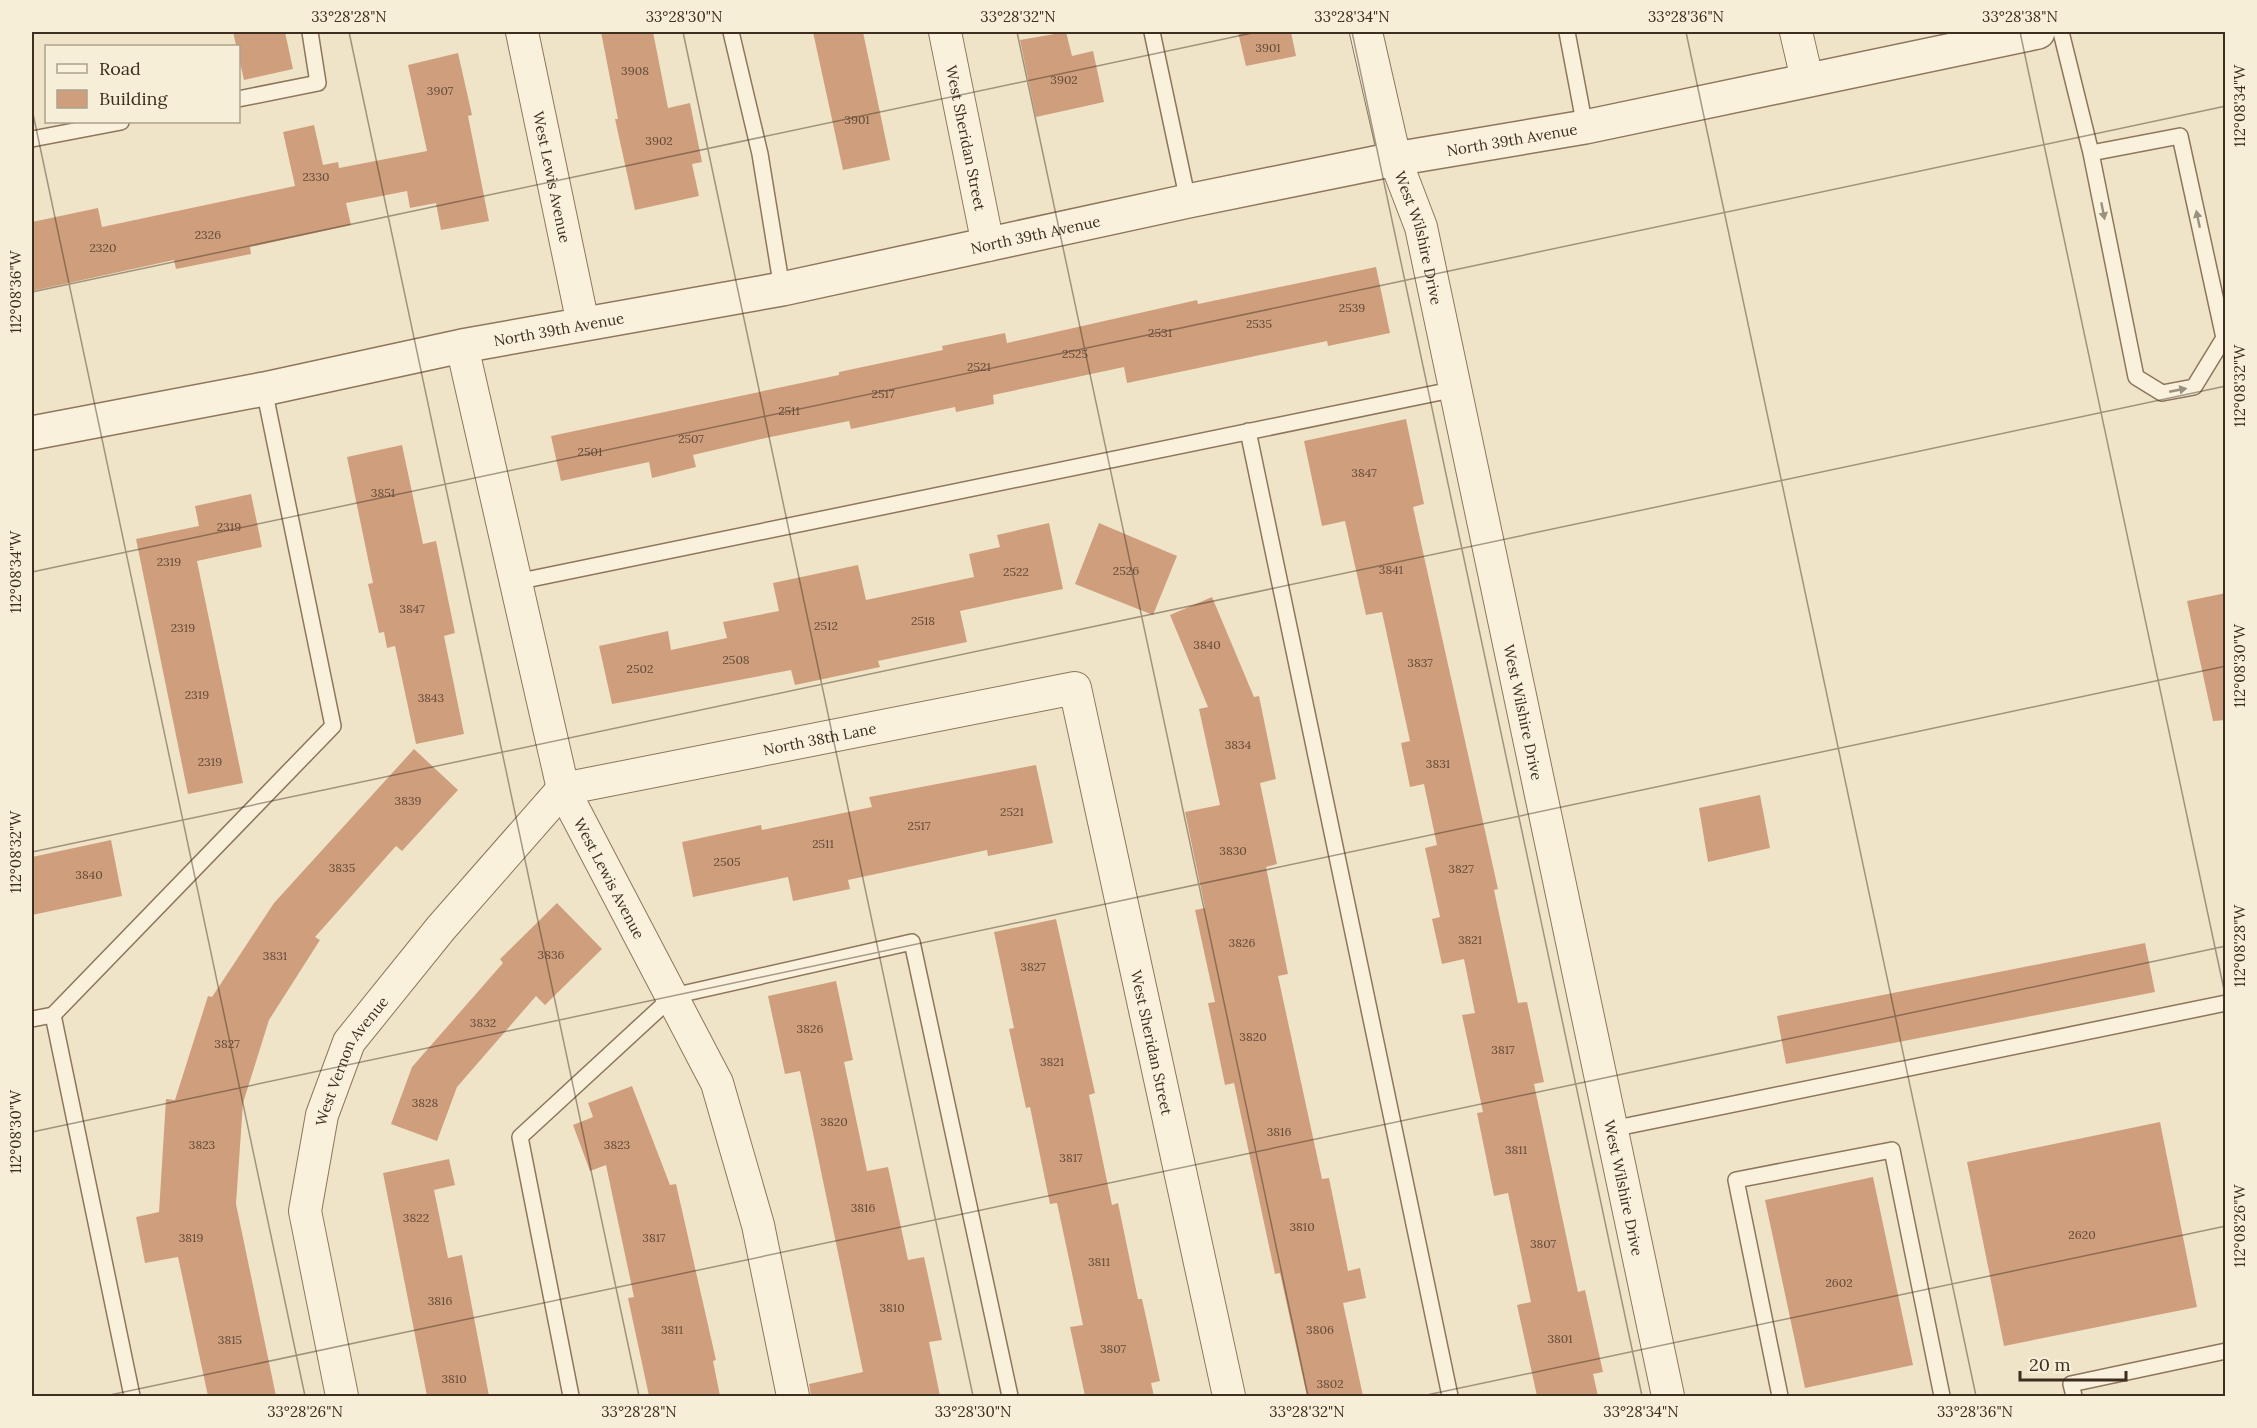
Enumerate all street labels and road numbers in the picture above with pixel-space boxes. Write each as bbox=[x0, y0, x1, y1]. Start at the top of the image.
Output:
street label: West Sheridan Street bbox=[942, 63, 990, 212]
street label: West Lewis Avenue bbox=[529, 109, 575, 244]
street label: North 39th Avenue bbox=[1445, 119, 1579, 160]
street label: West Wilshire Drive bbox=[1391, 168, 1447, 306]
street label: North 39th Avenue bbox=[969, 211, 1102, 257]
street label: North 39th Avenue bbox=[492, 308, 625, 350]
street label: West Wilshire Drive bbox=[1500, 643, 1547, 782]
street label: North 38th Lane bbox=[761, 718, 878, 759]
street label: West Lewis Avenue bbox=[570, 814, 649, 942]
street label: West Sheridan Street bbox=[1127, 968, 1177, 1117]
street label: West Vernon Avenue bbox=[311, 992, 392, 1127]
street label: West Wilshire Drive bbox=[1600, 1118, 1648, 1257]

